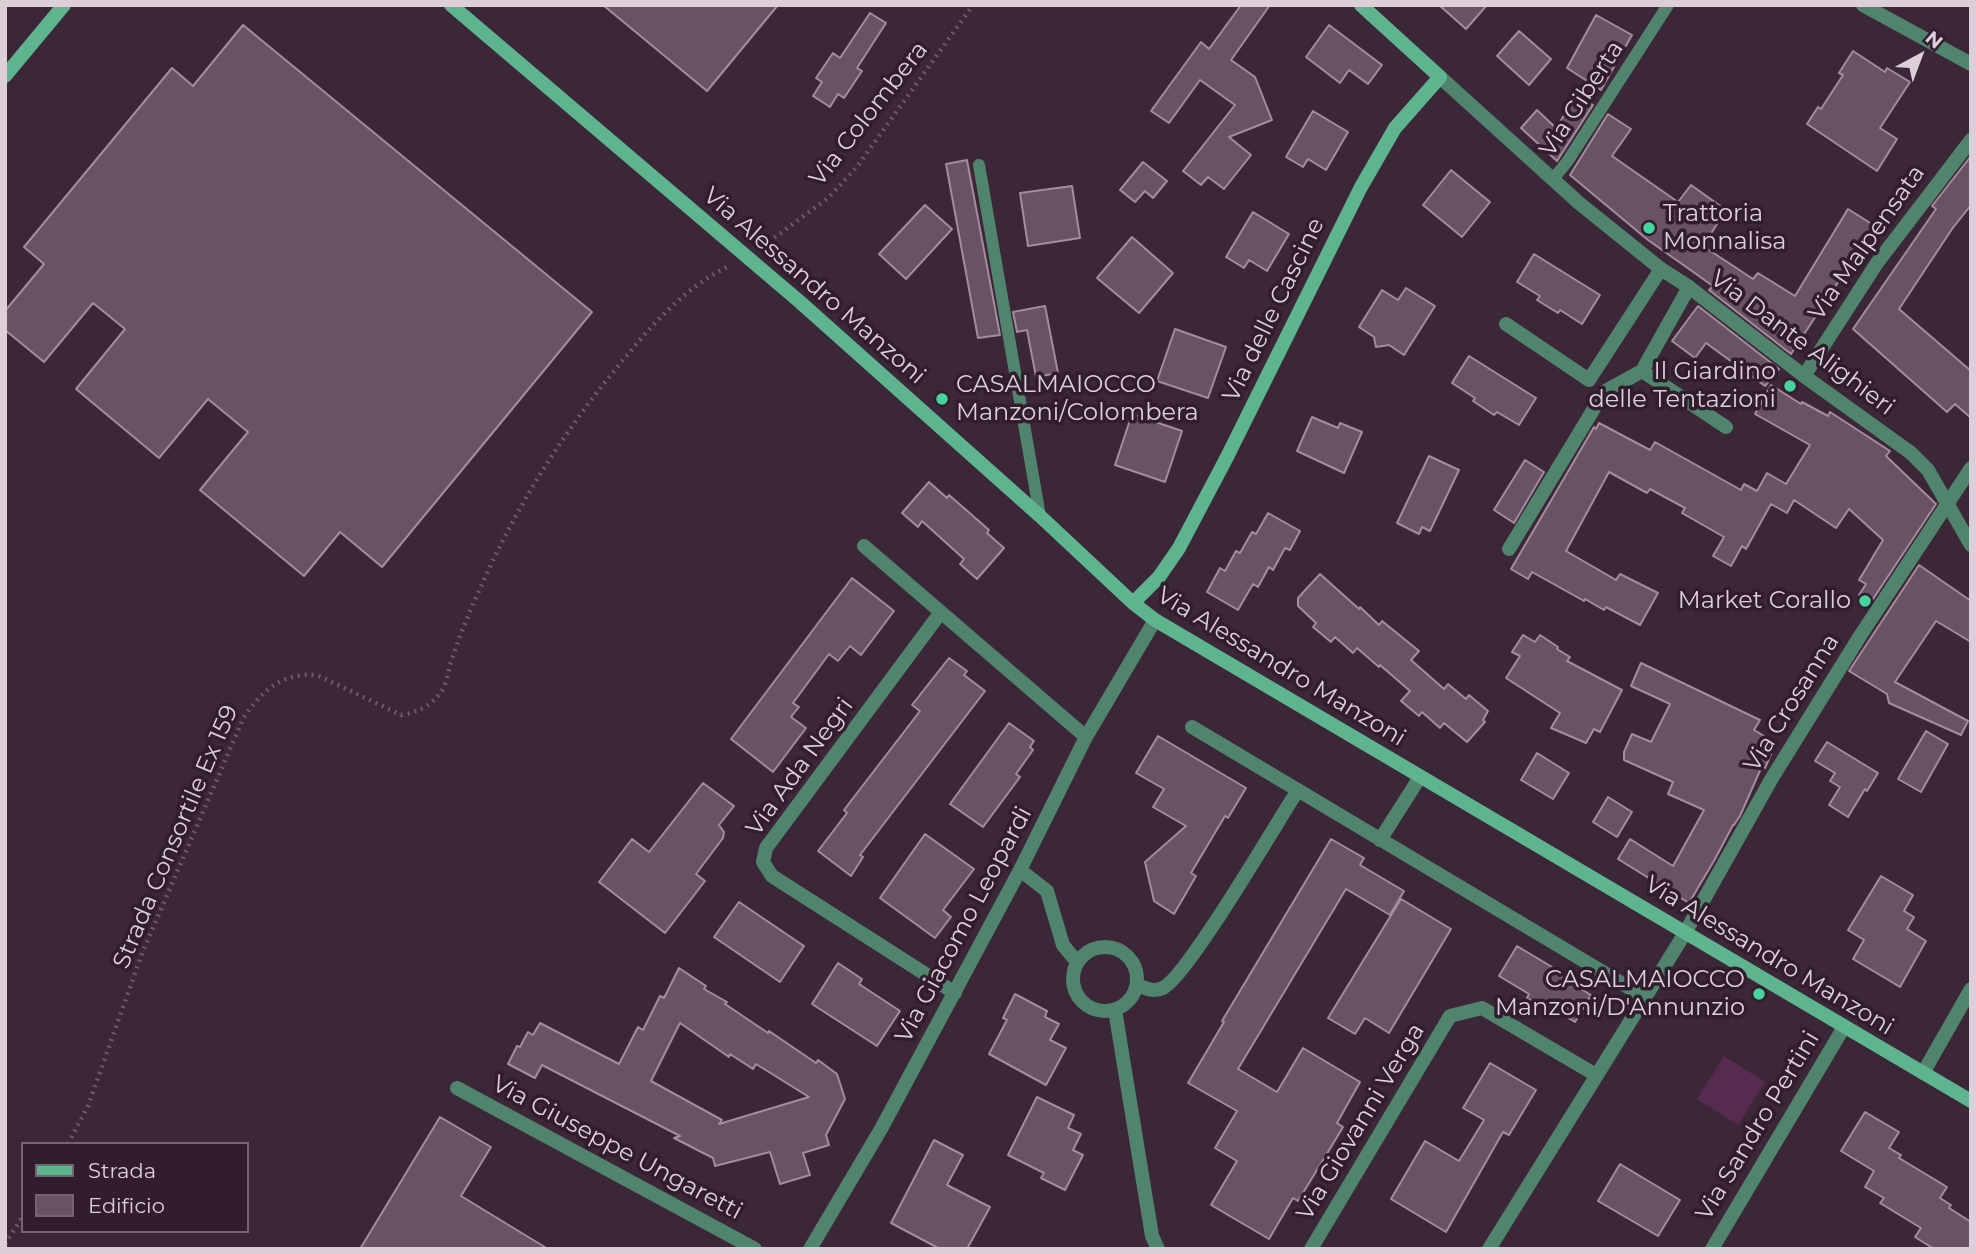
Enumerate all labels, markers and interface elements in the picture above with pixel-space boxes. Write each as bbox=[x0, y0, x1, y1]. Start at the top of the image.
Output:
north arrow bbox=[1885, 21, 1955, 91]
text: N bbox=[1921, 26, 1947, 53]
street label: Via Colombera bbox=[804, 36, 934, 192]
street label: Via Giberta bbox=[1534, 36, 1630, 162]
street label: Via Malpensata bbox=[1803, 160, 1931, 326]
street label: Via Alessandro Manzoni bbox=[697, 182, 931, 390]
place label: Trattoria Monnalisa bbox=[1663, 200, 1786, 256]
street label: Via delle Cascine bbox=[1217, 213, 1331, 407]
marker: Trattoria Monnalisa bbox=[1641, 220, 1657, 236]
street label: Via Dante Alighieri bbox=[1704, 264, 1900, 422]
place label: Il Giardino delle Tentazioni bbox=[1588, 358, 1776, 414]
place label: CASALMAIOCCO Manzoni/Colombera bbox=[956, 371, 1199, 427]
marker: Il Giardino delle Tentazioni bbox=[1782, 378, 1798, 394]
marker: CASALMAIOCCO Manzoni/Colombera bbox=[934, 391, 950, 407]
street label: Via Alessandro Manzoni bbox=[1151, 581, 1411, 753]
place label: Market Corallo bbox=[1678, 587, 1851, 615]
marker: Market Corallo bbox=[1857, 593, 1873, 609]
street label: Via Crosanna bbox=[1738, 629, 1846, 777]
street label: Via Ada Negri bbox=[740, 692, 860, 842]
street label: Strada Consortile Ex 159 bbox=[107, 701, 245, 973]
street label: Via Giacomo Leopardi bbox=[889, 802, 1039, 1048]
street label: Via Alessandro Manzoni bbox=[1639, 870, 1899, 1042]
place label: CASALMAIOCCO Manzoni/D'Annunzio bbox=[1495, 966, 1745, 1022]
marker: CASALMAIOCCO Manzoni/D'Annunzio bbox=[1751, 986, 1767, 1002]
street label: Via Giovanni Verga bbox=[1291, 1018, 1431, 1226]
street label: Via Sandro Pertini bbox=[1690, 1026, 1826, 1226]
street label: Via Giuseppe Ungaretti bbox=[487, 1070, 747, 1226]
legend bbox=[21, 1142, 248, 1233]
text: Strada bbox=[88, 1158, 156, 1183]
text: Edificio bbox=[88, 1193, 165, 1218]

